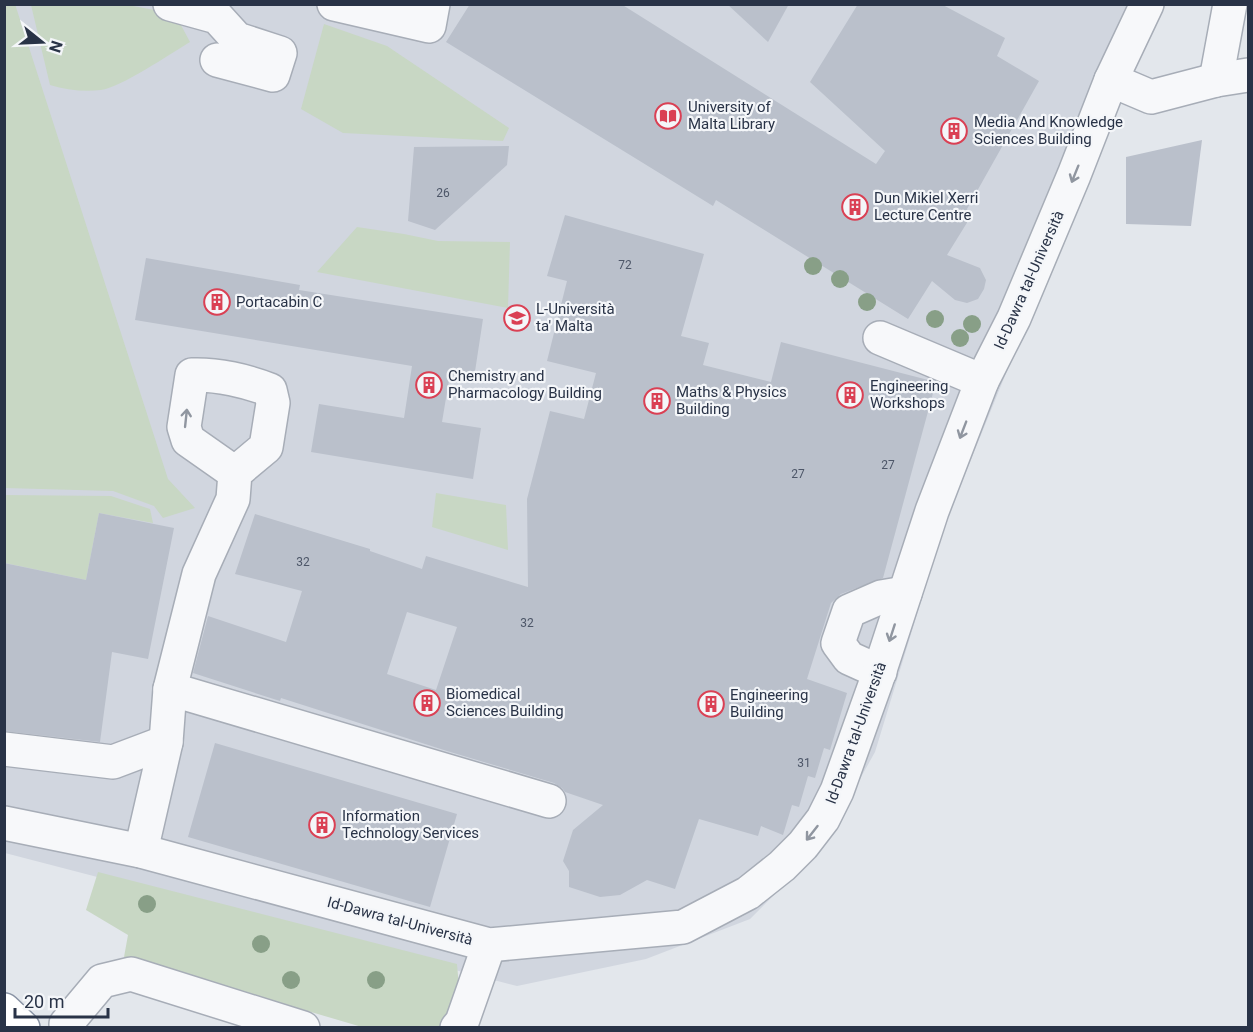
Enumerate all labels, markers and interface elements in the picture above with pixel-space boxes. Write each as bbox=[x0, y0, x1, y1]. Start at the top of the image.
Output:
north arrow bbox=[12, 12, 72, 72]
text: N bbox=[45, 38, 67, 55]
place label: University of Malta Library bbox=[688, 98, 775, 133]
library icon: University of Malta Library bbox=[653, 101, 683, 131]
place label: Media And Knowledge Sciences Building bbox=[974, 113, 1123, 148]
building icon: Media And Knowledge Sciences Building bbox=[939, 116, 969, 146]
one-way arrow bbox=[1068, 164, 1079, 183]
house number: 26 bbox=[436, 186, 450, 200]
place label: Dun Mikiel Xerri Lecture Centre bbox=[874, 189, 978, 224]
building icon: Dun Mikiel Xerri Lecture Centre bbox=[840, 192, 870, 222]
street label: Id-Dawra tal-Università bbox=[990, 208, 1068, 352]
house number: 72 bbox=[618, 258, 632, 272]
building icon: Portacabin C bbox=[202, 287, 232, 317]
place label: Portacabin C bbox=[236, 293, 323, 311]
place label: L-Università ta' Malta bbox=[536, 300, 615, 335]
school or university icon: L-Università ta' Malta bbox=[502, 303, 532, 333]
place label: Chemistry and Pharmacology Building bbox=[448, 367, 602, 402]
building icon: Chemistry and Pharmacology Building bbox=[414, 370, 444, 400]
place label: Engineering Workshops bbox=[870, 377, 949, 412]
building icon: Engineering Workshops bbox=[835, 380, 865, 410]
place label: Maths & Physics Building bbox=[676, 383, 787, 418]
building icon: Maths & Physics Building bbox=[642, 386, 672, 416]
one-way arrow bbox=[181, 409, 192, 428]
one-way arrow bbox=[957, 420, 968, 438]
house number: 27 bbox=[881, 458, 895, 472]
house number: 27 bbox=[791, 467, 805, 481]
house number: 32 bbox=[296, 555, 310, 569]
house number: 32 bbox=[520, 616, 534, 630]
one-way arrow bbox=[886, 623, 897, 642]
street label: Id-Dawra tal-Università bbox=[822, 660, 890, 806]
place label: Biomedical Sciences Building bbox=[446, 685, 564, 720]
place label: Engineering Building bbox=[730, 686, 809, 721]
building icon: Biomedical Sciences Building bbox=[412, 688, 442, 718]
building icon: Engineering Building bbox=[696, 689, 726, 719]
house number: 31 bbox=[797, 756, 811, 770]
place label: Information Technology Services bbox=[342, 807, 479, 842]
building icon: Information Technology Services bbox=[307, 810, 337, 840]
one-way arrow bbox=[806, 825, 819, 841]
street label: Id-Dawra tal-Università bbox=[325, 893, 475, 949]
scale bar bbox=[15, 981, 108, 1019]
text: 20 m bbox=[24, 991, 64, 1012]

